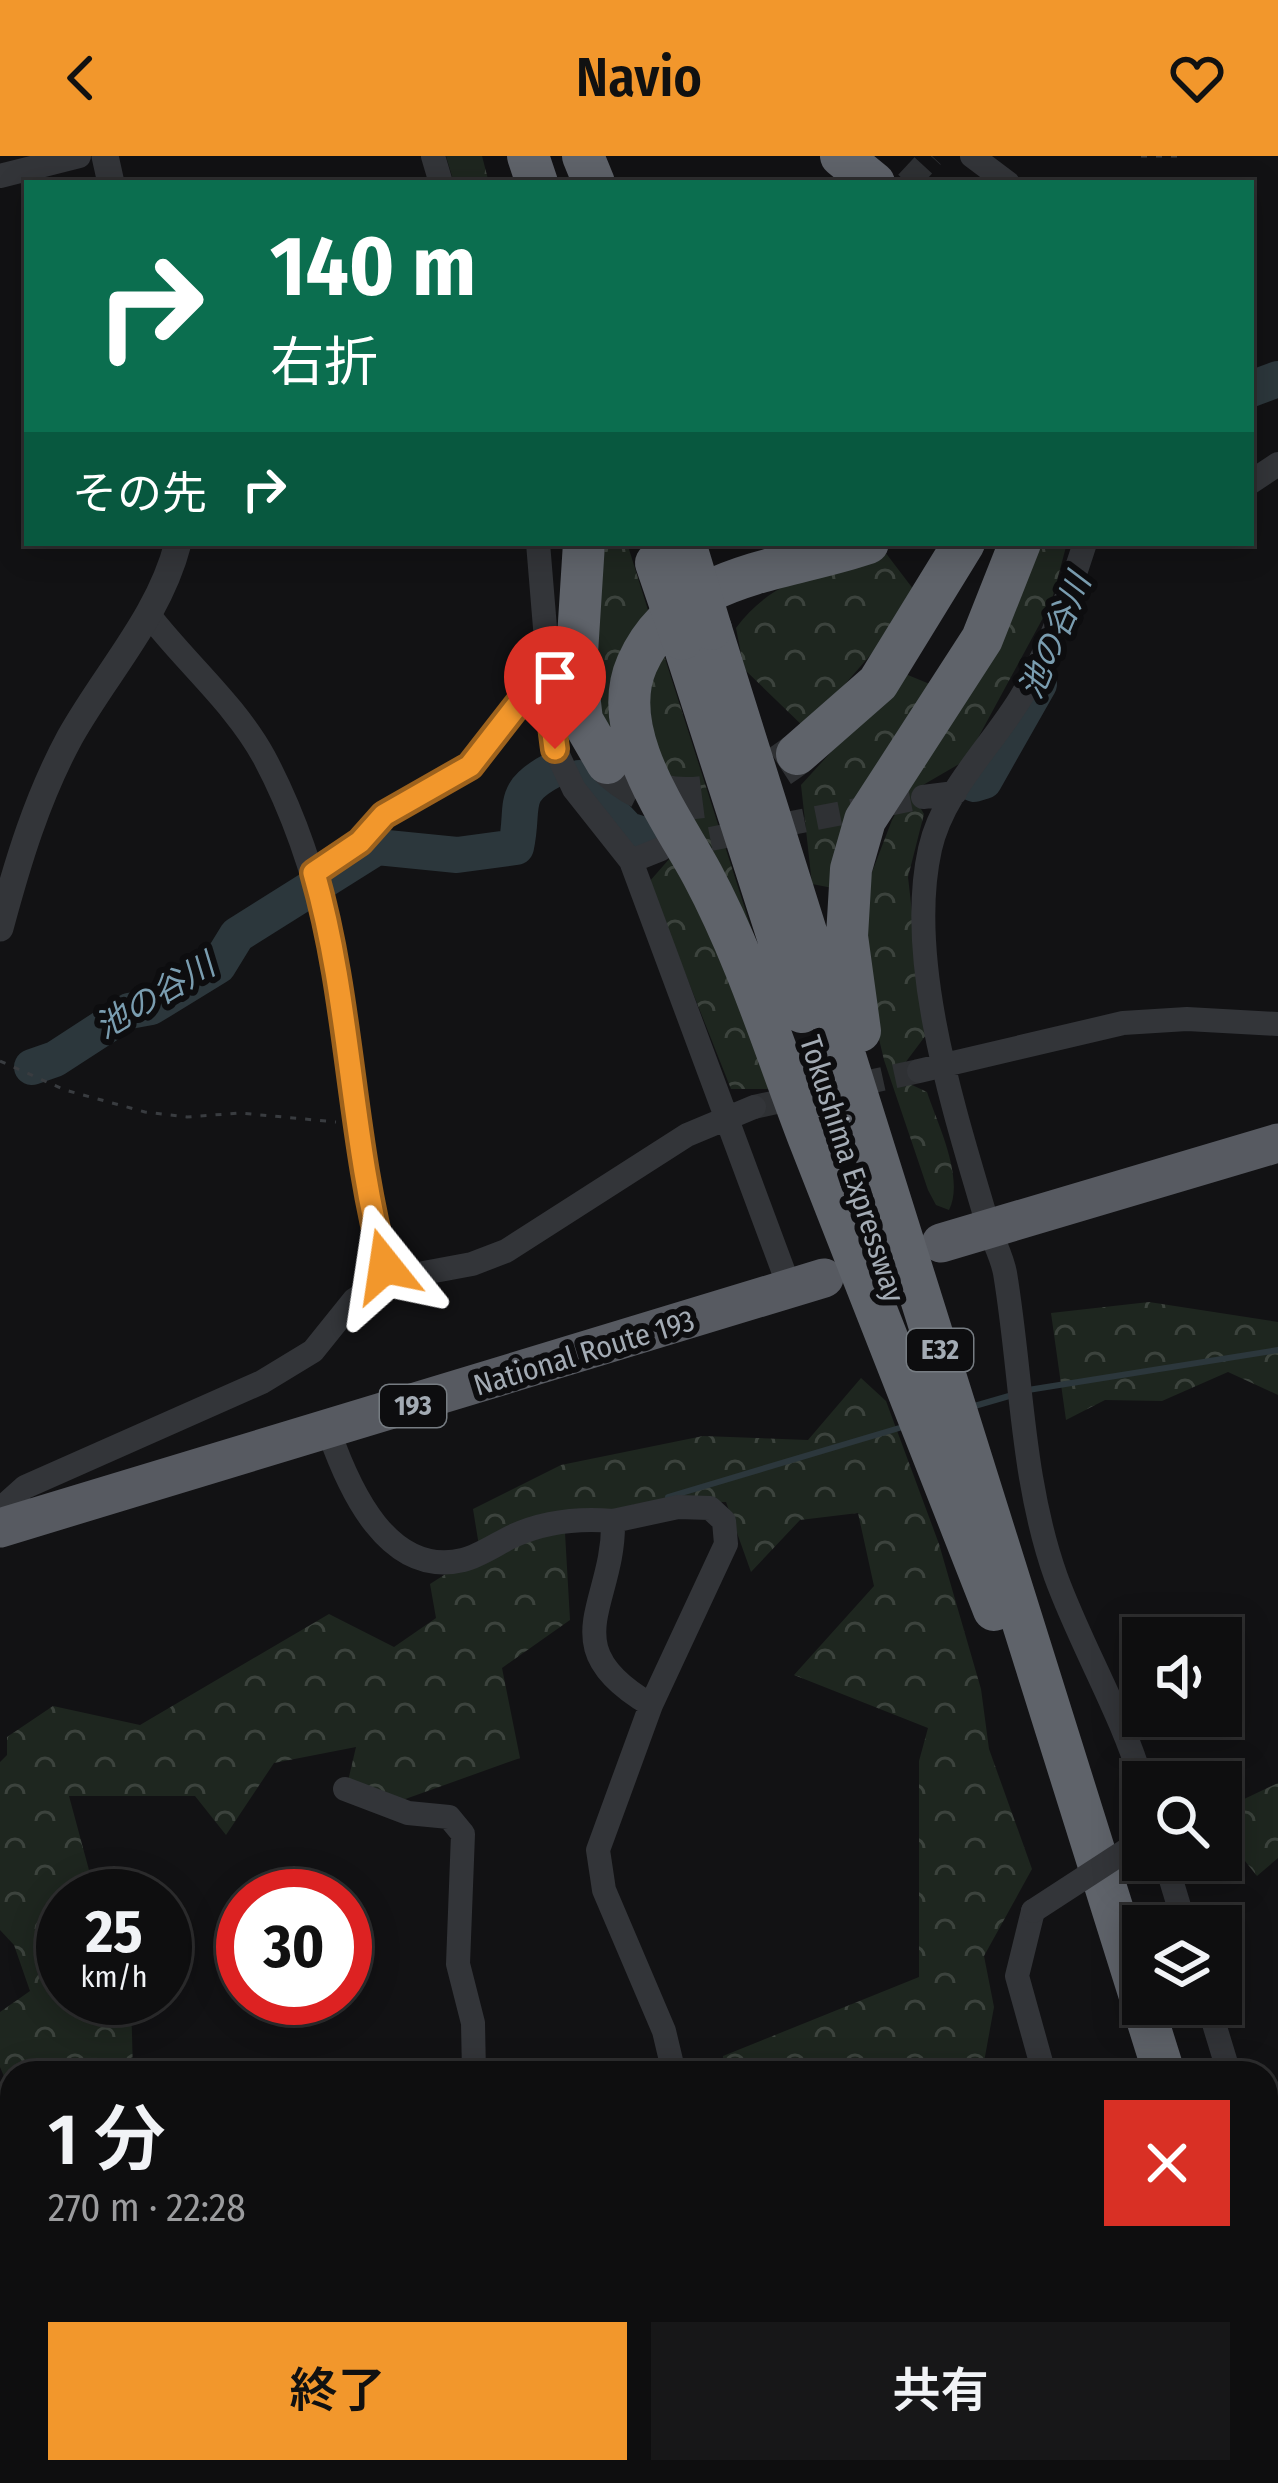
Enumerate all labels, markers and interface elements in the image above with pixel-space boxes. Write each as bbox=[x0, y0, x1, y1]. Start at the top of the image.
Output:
icon: back bbox=[48, 45, 114, 111]
icon: heart bbox=[1164, 45, 1230, 111]
text: Navio bbox=[576, 46, 702, 110]
text: 140 m bbox=[270, 216, 476, 317]
icon: right bbox=[72, 228, 228, 384]
text: 右折 bbox=[270, 331, 378, 395]
icon: right bbox=[231, 456, 297, 522]
text: その先 bbox=[72, 467, 207, 521]
water label: 池の谷川 bbox=[1011, 565, 1100, 705]
pin bbox=[504, 626, 606, 749]
icon: arrive bbox=[522, 644, 588, 710]
water label: 池の谷川 bbox=[88, 943, 224, 1047]
street label: Tokushima Expressway bbox=[792, 1031, 912, 1307]
position arrow bbox=[322, 1203, 448, 1329]
street label: National Route 193 bbox=[469, 1302, 699, 1404]
road number: E32 bbox=[907, 1329, 973, 1371]
road number: 193 bbox=[380, 1385, 446, 1427]
map controls bbox=[1122, 1617, 1242, 2025]
button: sound bbox=[1122, 1617, 1242, 1737]
button: search bbox=[1122, 1761, 1242, 1881]
speed limit sign: 30 bbox=[216, 1869, 372, 2025]
text: 25 bbox=[85, 1896, 143, 1968]
button: layers bbox=[1122, 1905, 1242, 2025]
text: km/h bbox=[81, 1959, 147, 1995]
text: 1 分 bbox=[48, 2097, 165, 2183]
button: close bbox=[1104, 2100, 1230, 2226]
text: 270 m · 22:28 bbox=[48, 2185, 246, 2231]
button: 終了 bbox=[48, 2322, 627, 2460]
button: 共有 bbox=[651, 2322, 1230, 2460]

